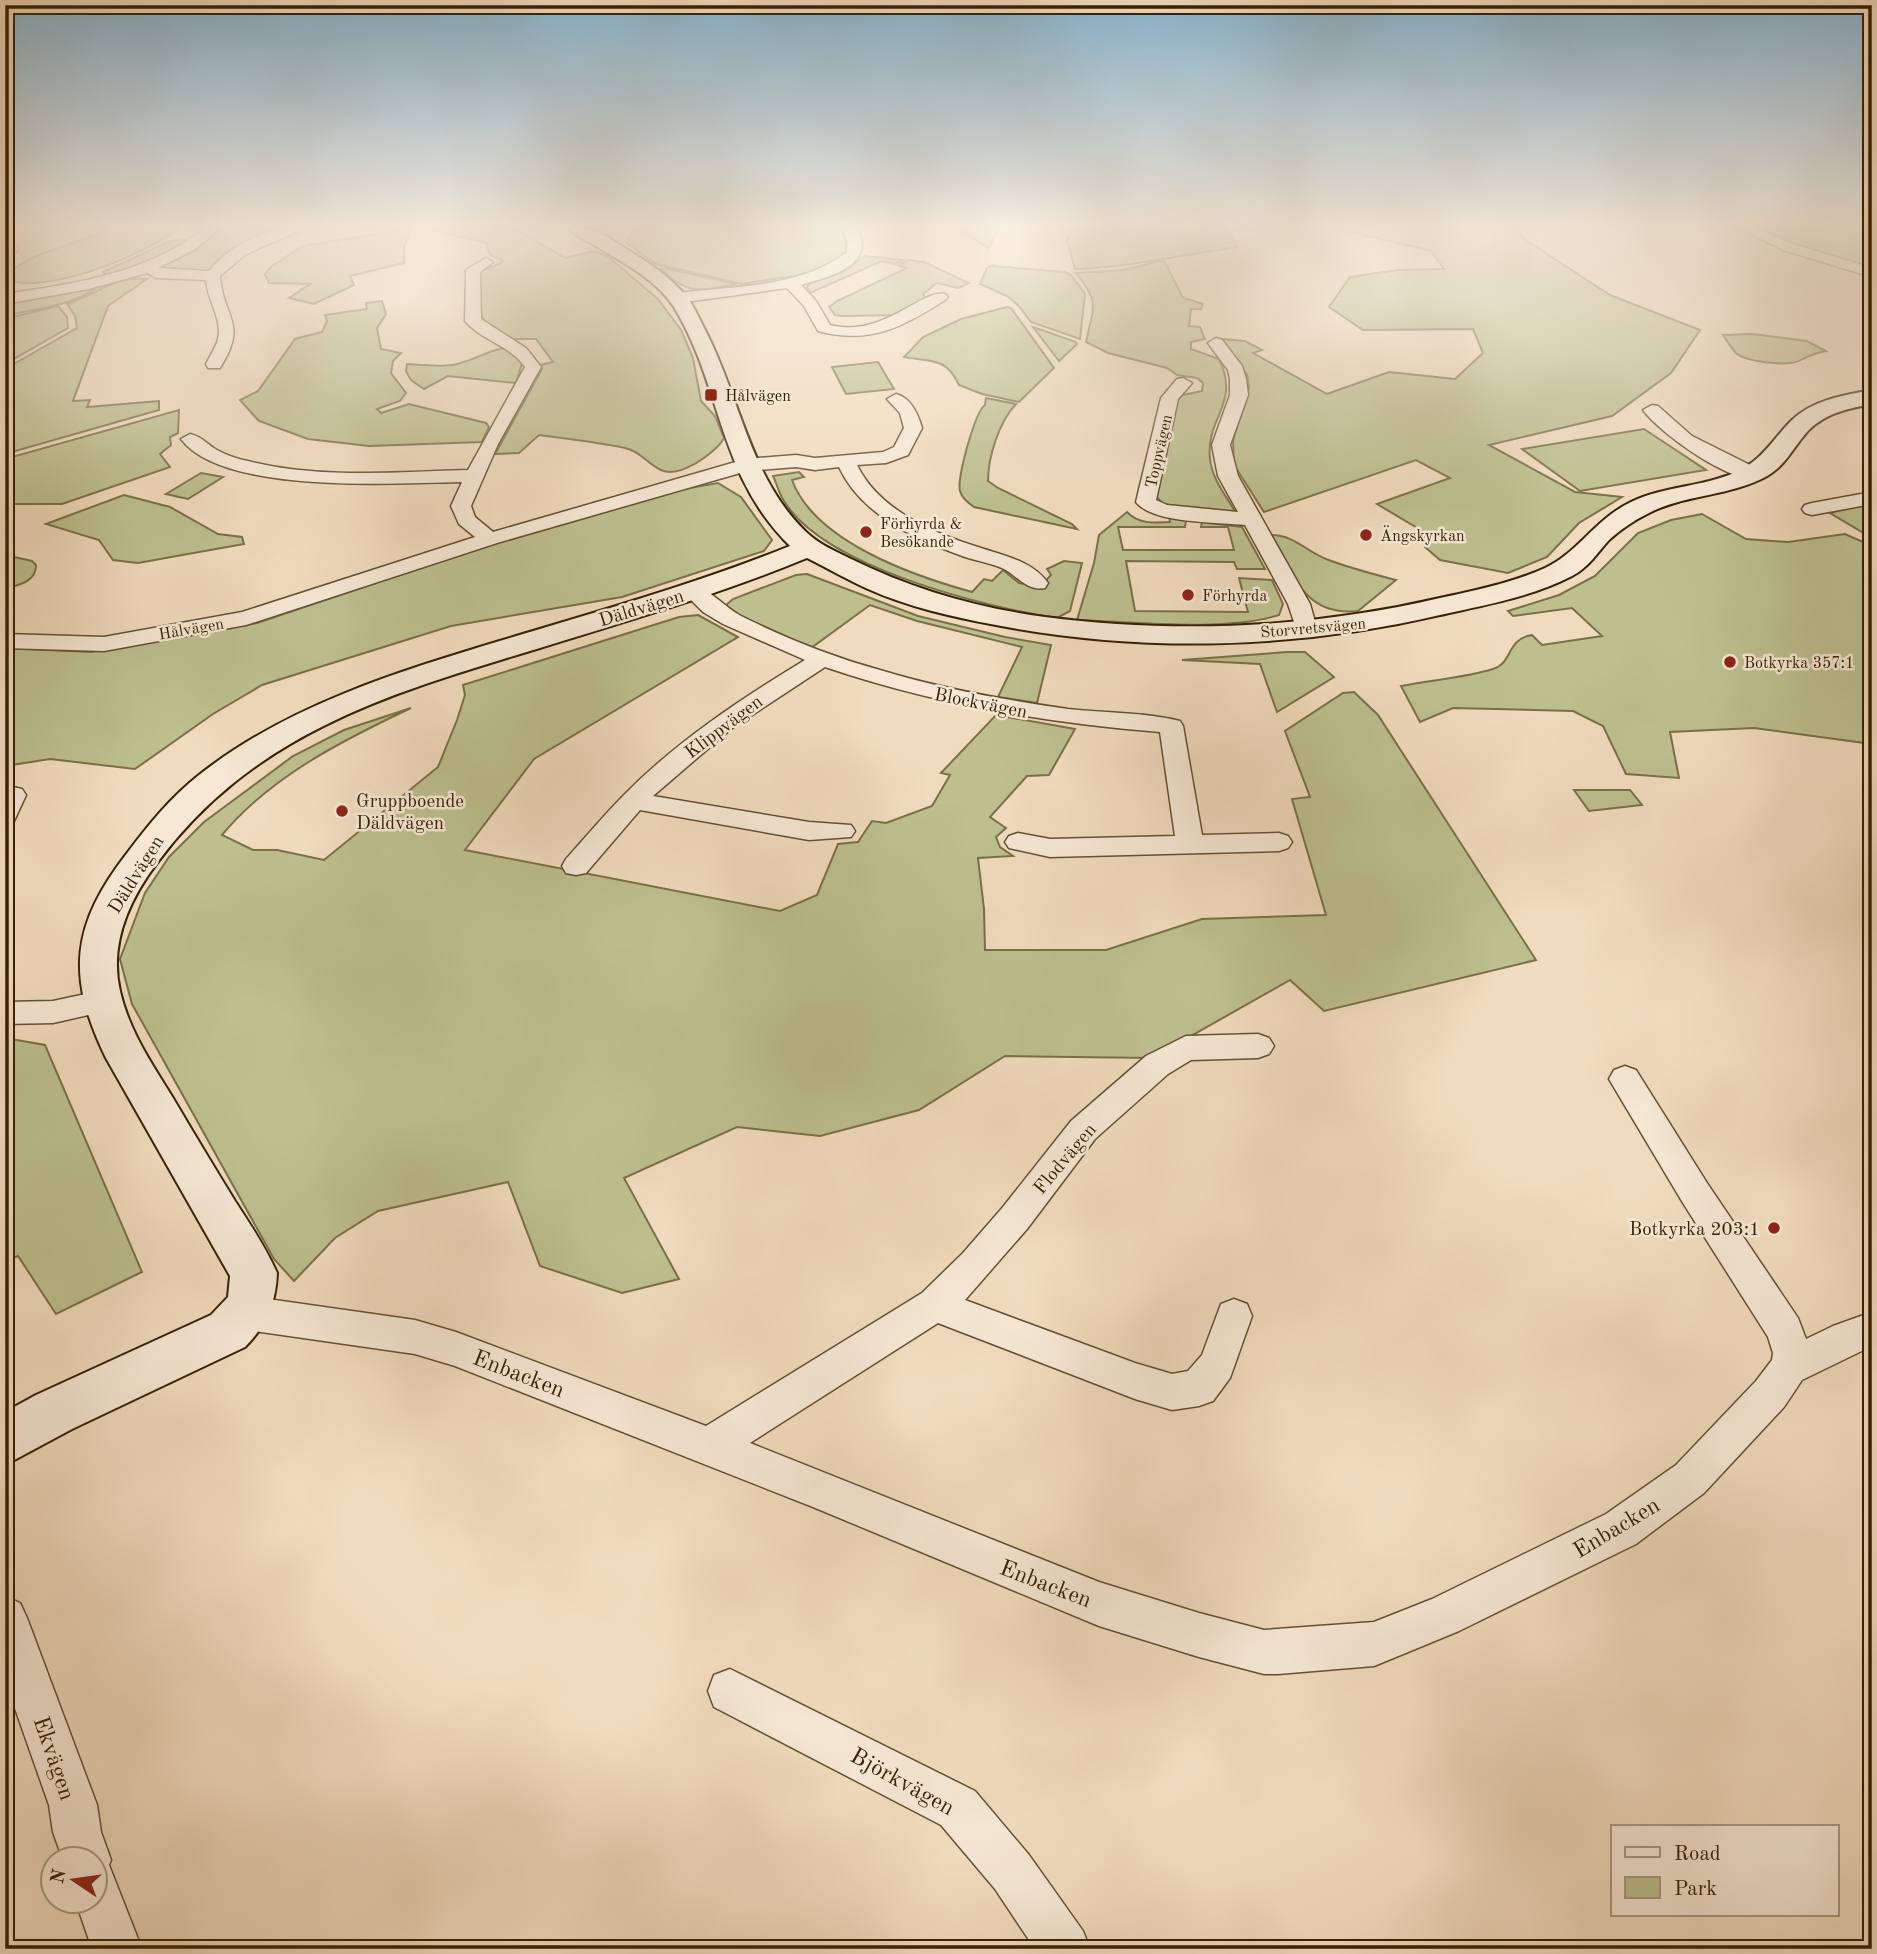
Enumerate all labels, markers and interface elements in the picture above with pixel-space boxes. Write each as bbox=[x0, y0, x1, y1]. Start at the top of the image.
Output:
marker: Hålvägen bbox=[703, 387, 719, 403]
place label: Hålvägen bbox=[725, 389, 791, 405]
street label: Toppvägen bbox=[1144, 413, 1176, 490]
place label: Förhyrda & Besökande bbox=[880, 517, 962, 551]
marker: Förhyrda & Besökande bbox=[858, 524, 874, 540]
place label: Ängskyrkan bbox=[1380, 525, 1465, 545]
marker: Ängskyrkan bbox=[1358, 527, 1374, 543]
street label: Däldvägen bbox=[597, 587, 687, 631]
marker: Förhyrda bbox=[1180, 587, 1196, 603]
place label: Förhyrda bbox=[1202, 589, 1267, 605]
street label: Hålvägen bbox=[158, 616, 226, 644]
street label: Storvretsvägen bbox=[1260, 616, 1367, 642]
marker: Botkyrka 357:1 bbox=[1722, 654, 1738, 670]
place label: Botkyrka 357:1 bbox=[1744, 656, 1854, 672]
street label: Blockvägen bbox=[932, 686, 1029, 723]
street label: Klippvägen bbox=[682, 693, 767, 763]
place label: Gruppboende Däldvägen bbox=[356, 793, 464, 834]
marker: Gruppboende Däldvägen bbox=[334, 803, 350, 819]
street label: Däldvägen bbox=[106, 833, 168, 918]
street label: Flodvägen bbox=[1031, 1121, 1101, 1199]
marker: Botkyrka 203:1 bbox=[1766, 1220, 1782, 1236]
place label: Botkyrka 203:1 bbox=[1629, 1221, 1760, 1240]
street label: Enbacken bbox=[469, 1346, 568, 1402]
street label: Enbacken bbox=[1570, 1494, 1664, 1563]
street label: Enbacken bbox=[996, 1556, 1095, 1612]
street label: Ekvägen bbox=[29, 1714, 79, 1803]
street label: Björkvägen bbox=[846, 1744, 958, 1820]
legend bbox=[1611, 1825, 1839, 1916]
text: Road bbox=[1674, 1844, 1721, 1865]
north arrow bbox=[38, 1846, 108, 1916]
text: N bbox=[49, 1867, 71, 1886]
text: Park bbox=[1674, 1879, 1717, 1900]

